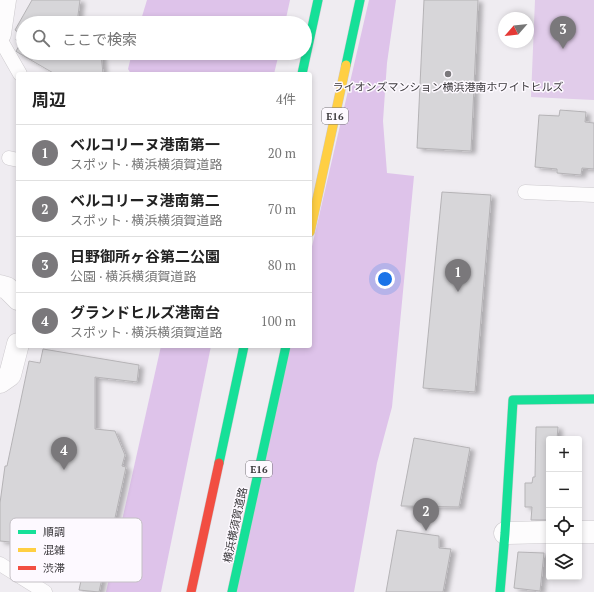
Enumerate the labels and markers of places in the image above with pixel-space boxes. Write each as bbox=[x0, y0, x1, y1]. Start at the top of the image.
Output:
pin: 3 bbox=[550, 16, 576, 49]
marker: ライオンズマンション横浜港南ホワイトヒルズ bbox=[443, 69, 453, 79]
place label: ライオンズマンション横浜港南ホワイトヒルズ bbox=[333, 80, 563, 94]
pin: 1 bbox=[445, 259, 471, 292]
pin: 4 bbox=[51, 437, 77, 470]
pin: 2 bbox=[413, 498, 439, 531]

